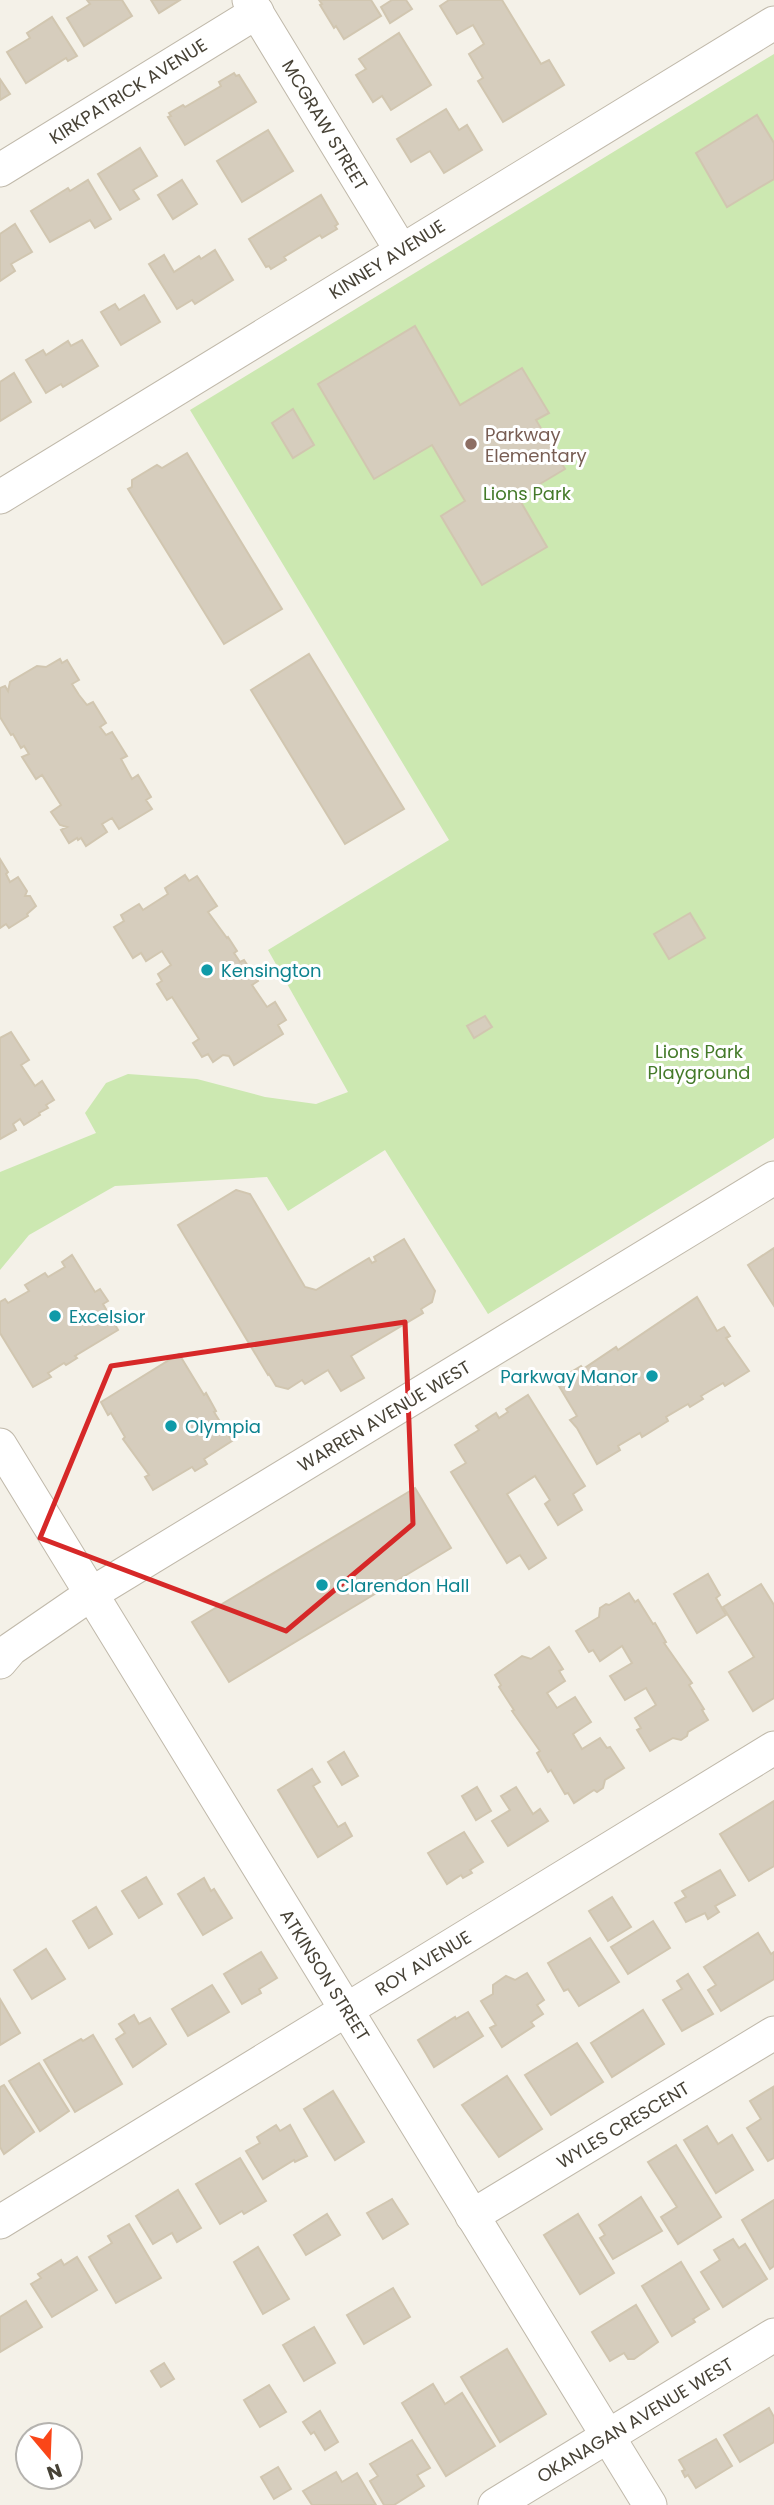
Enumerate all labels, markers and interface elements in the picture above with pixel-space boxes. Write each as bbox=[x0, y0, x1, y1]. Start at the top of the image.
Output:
street label: KIRKPATRICK AVENUE bbox=[44, 32, 212, 150]
street label: MCGRAW STREET bbox=[276, 55, 374, 195]
street label: KINNEY AVENUE bbox=[324, 213, 450, 305]
place label: Parkway Elementary bbox=[485, 422, 587, 468]
marker: Parkway Elementary bbox=[463, 436, 479, 452]
park label: Lions Park bbox=[483, 481, 572, 506]
place label: Kensington bbox=[221, 958, 322, 983]
marker: Kensington bbox=[199, 962, 215, 978]
park label: Lions Park Playground bbox=[648, 1039, 750, 1085]
place label: Excelsior bbox=[69, 1304, 146, 1329]
marker: Excelsior bbox=[47, 1308, 63, 1324]
street label: WARREN AVENUE WEST bbox=[293, 1354, 475, 1478]
place label: Parkway Manor bbox=[500, 1364, 638, 1389]
marker: Parkway Manor bbox=[644, 1368, 660, 1384]
place label: Olympia bbox=[185, 1414, 261, 1439]
marker: Olympia bbox=[163, 1418, 179, 1434]
place label: Clarendon Hall bbox=[336, 1573, 469, 1598]
marker: Clarendon Hall bbox=[314, 1577, 330, 1593]
street label: ATKINSON STREET bbox=[274, 1904, 376, 2046]
street label: ROY AVENUE bbox=[370, 1924, 476, 2002]
street label: WYLES CRESCENT bbox=[552, 2075, 694, 2175]
street label: OKANAGAN AVENUE WEST bbox=[532, 2351, 738, 2489]
north arrow bbox=[14, 2421, 84, 2491]
text: N bbox=[43, 2457, 66, 2487]

